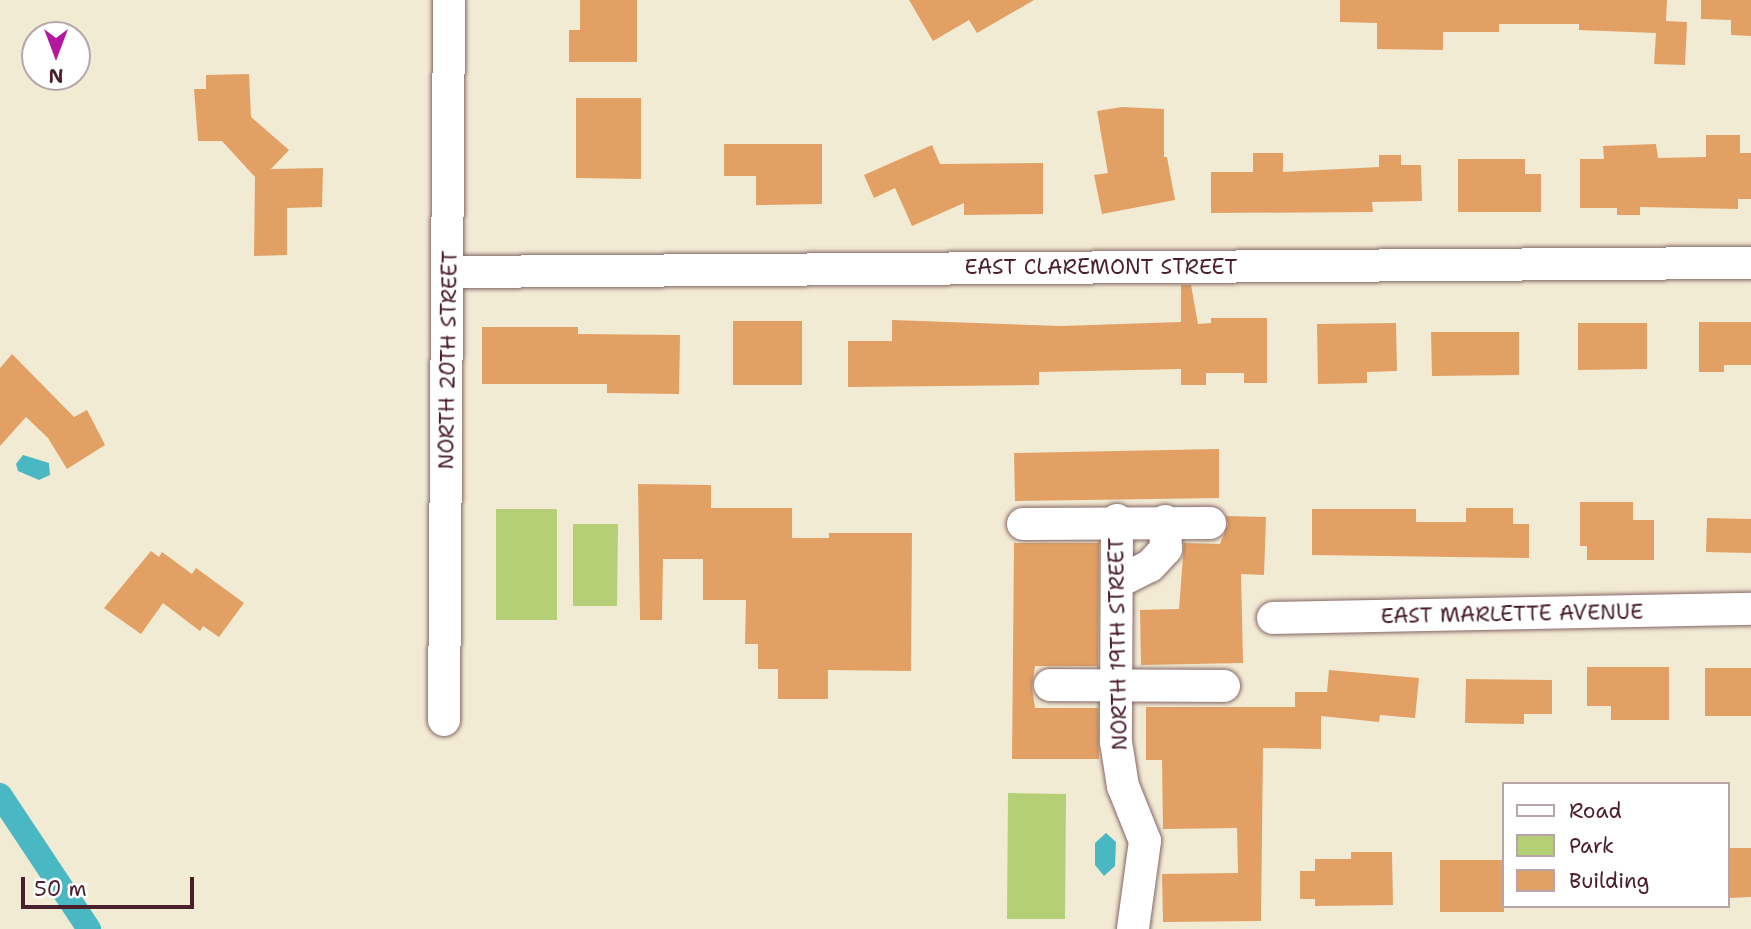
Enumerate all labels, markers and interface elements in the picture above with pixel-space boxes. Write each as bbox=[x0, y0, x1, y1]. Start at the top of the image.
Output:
north arrow bbox=[21, 21, 91, 91]
text: N bbox=[48, 63, 64, 88]
street label: NORTH 20TH STREET bbox=[433, 250, 463, 470]
street label: EAST CLAREMONT STREET bbox=[964, 254, 1238, 280]
street label: NORTH 19TH STREET bbox=[1104, 537, 1132, 751]
street label: EAST MARLETTE AVENUE bbox=[1380, 599, 1644, 629]
legend bbox=[1502, 782, 1730, 908]
text: Road bbox=[1569, 797, 1622, 825]
text: Park bbox=[1569, 832, 1614, 860]
scale bar bbox=[24, 862, 198, 906]
text: Building bbox=[1569, 867, 1649, 895]
text: 50 m bbox=[34, 875, 87, 903]

